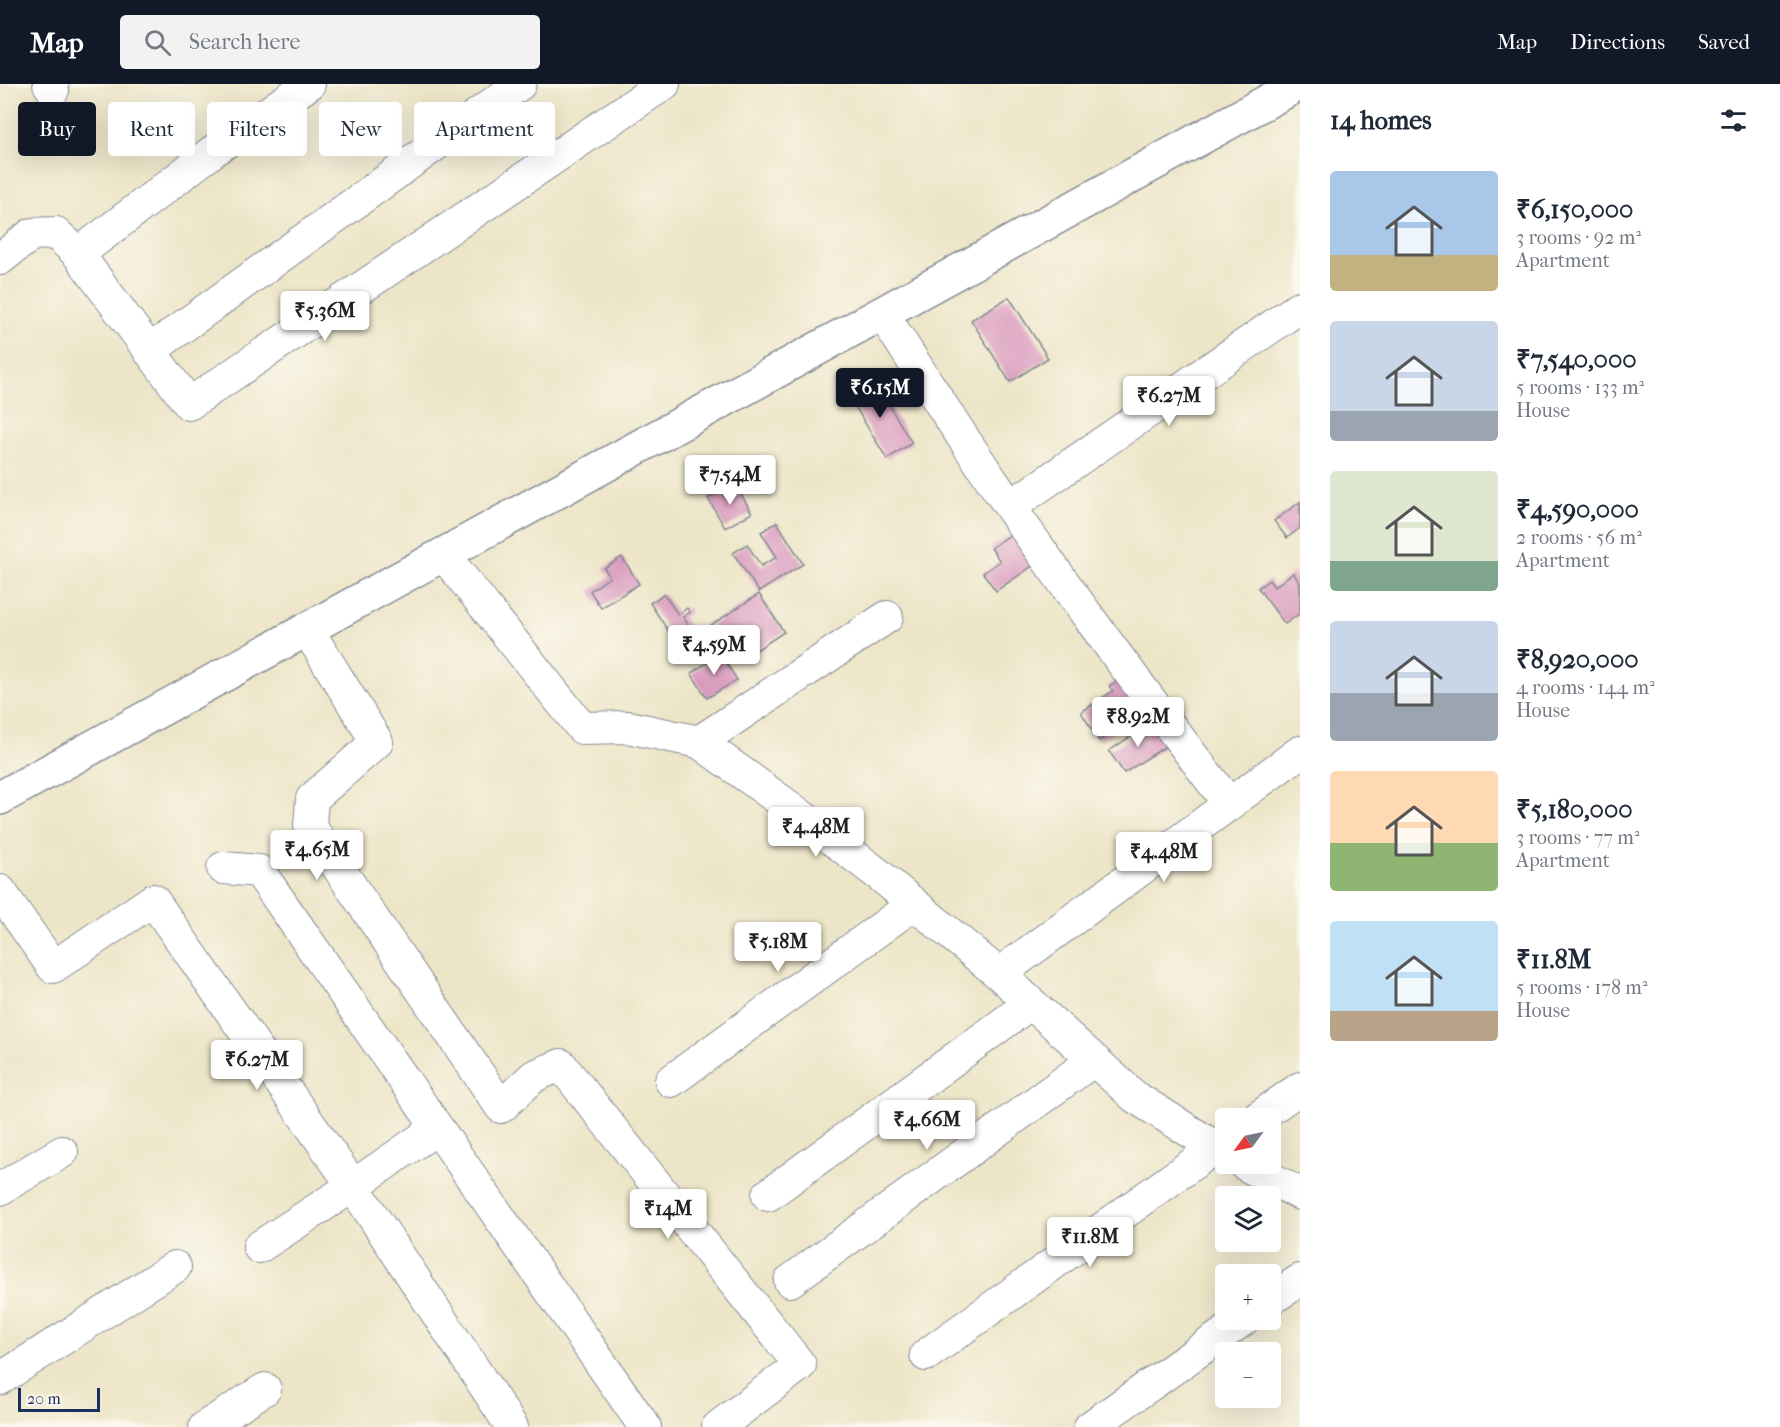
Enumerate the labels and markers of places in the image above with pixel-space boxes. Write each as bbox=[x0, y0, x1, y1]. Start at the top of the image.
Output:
pin: ₹5.36M bbox=[276, 291, 374, 342]
pin: ₹6.15M bbox=[831, 368, 929, 419]
pin: ₹6.27M bbox=[1120, 376, 1218, 427]
pin: ₹7.54M bbox=[681, 455, 779, 506]
pin: ₹4.59M bbox=[665, 625, 763, 676]
pin: ₹8.92M bbox=[1089, 697, 1187, 748]
pin: ₹4.48M bbox=[767, 807, 865, 858]
pin: ₹4.65M bbox=[268, 830, 366, 881]
pin: ₹4.48M bbox=[1115, 832, 1213, 883]
pin: ₹5.18M bbox=[729, 922, 827, 973]
pin: ₹6.27M bbox=[208, 1040, 306, 1091]
pin: ₹4.66M bbox=[878, 1100, 976, 1151]
pin: ₹14M bbox=[632, 1189, 704, 1240]
pin: ₹11.8M bbox=[1041, 1217, 1139, 1268]

